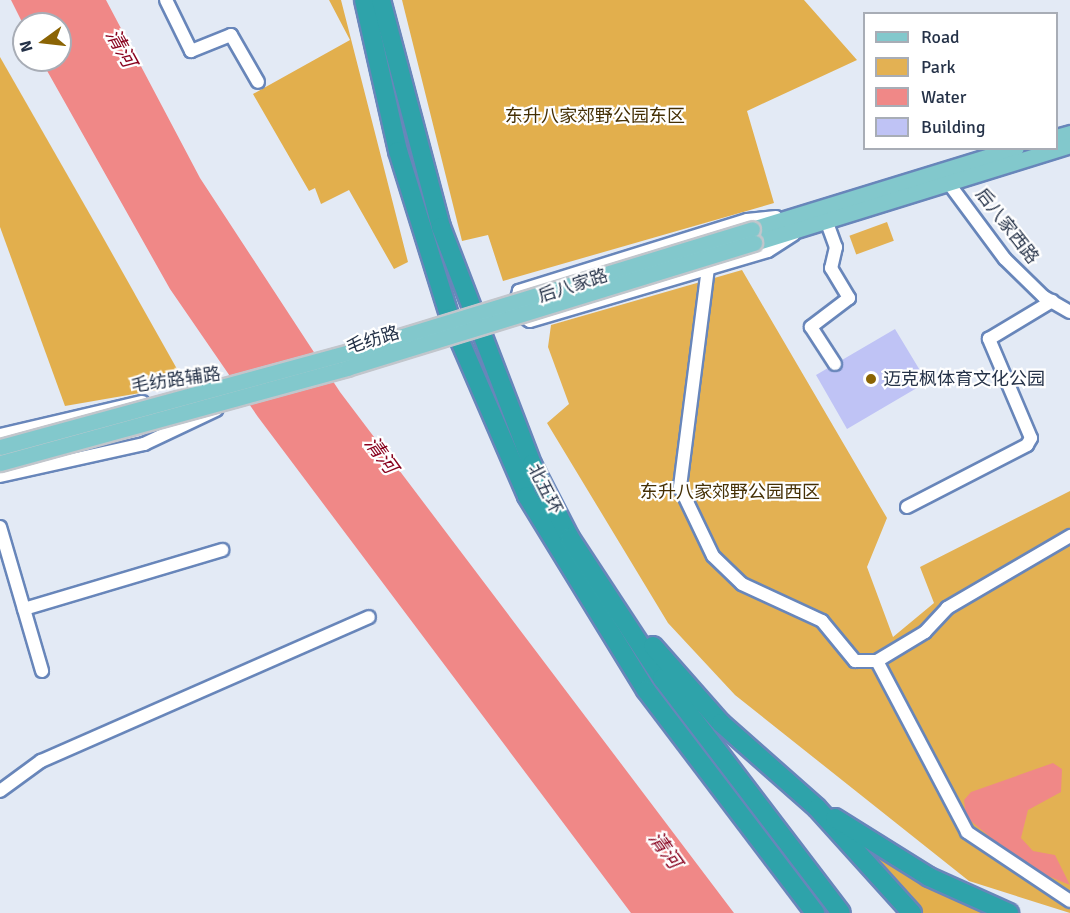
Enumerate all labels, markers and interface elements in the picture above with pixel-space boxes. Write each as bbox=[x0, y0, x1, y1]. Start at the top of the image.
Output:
north arrow bbox=[12, 12, 72, 72]
legend bbox=[863, 12, 1058, 150]
water label: 清河 bbox=[101, 25, 141, 71]
text: Road bbox=[921, 26, 960, 48]
text: N bbox=[15, 38, 38, 54]
text: Park bbox=[921, 56, 956, 78]
text: Water bbox=[921, 86, 966, 108]
park label: 东升八家郊野公园东区 bbox=[505, 105, 685, 127]
text: Building bbox=[921, 116, 985, 138]
street label: 后八家西路 bbox=[971, 184, 1043, 268]
street label: 后八家路 bbox=[535, 265, 611, 307]
street label: 毛纺路 bbox=[344, 322, 402, 358]
street label: 毛纺路辅路 bbox=[130, 363, 222, 397]
place label: 迈克枫体育文化公园 bbox=[883, 368, 1045, 390]
marker: 迈克枫体育文化公园 bbox=[864, 372, 878, 386]
water label: 清河 bbox=[360, 432, 402, 478]
street label: 北五环 bbox=[523, 460, 567, 518]
park label: 东升八家郊野公园西区 bbox=[640, 481, 820, 503]
water label: 清河 bbox=[644, 827, 686, 873]

